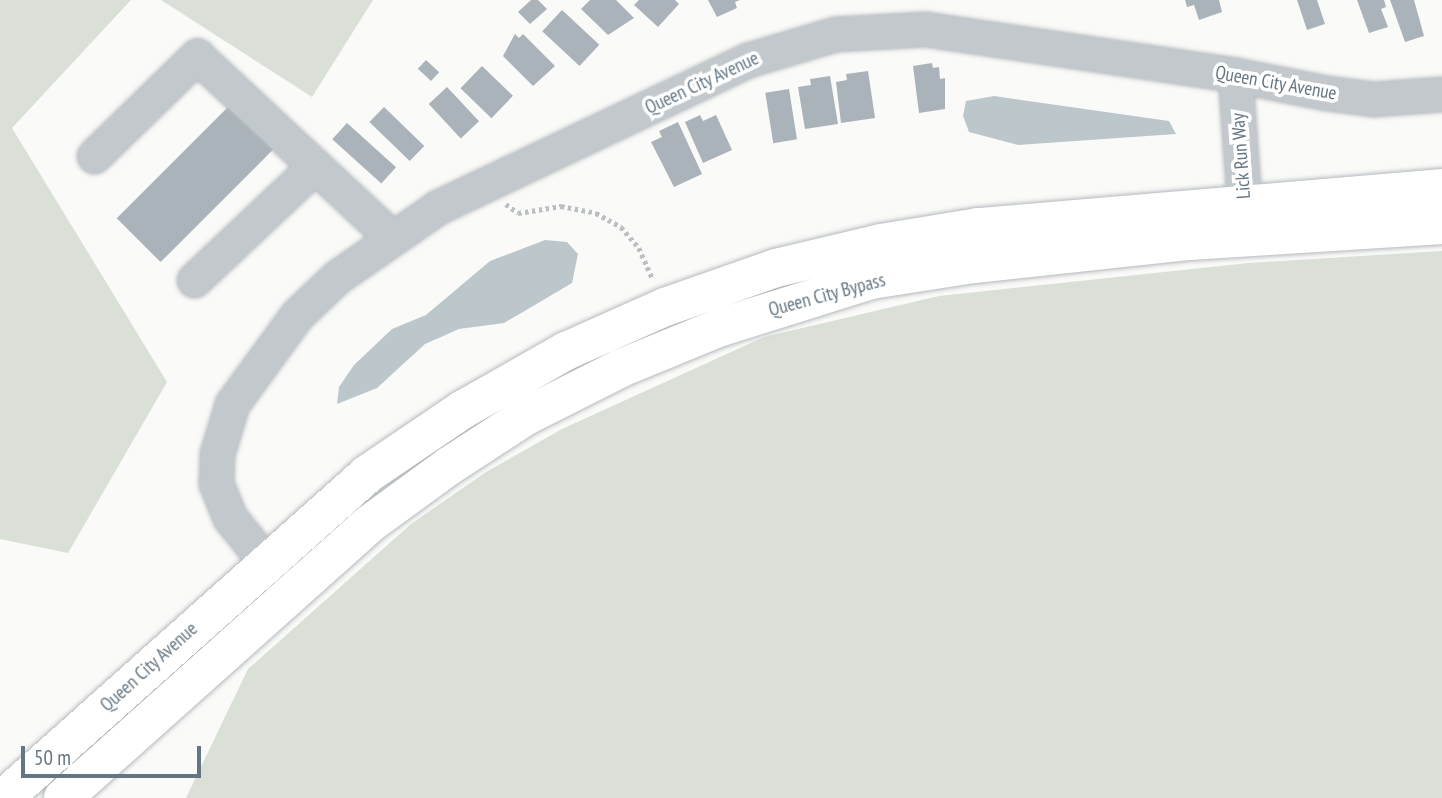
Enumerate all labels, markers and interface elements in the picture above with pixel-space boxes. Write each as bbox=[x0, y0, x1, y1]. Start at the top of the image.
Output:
street label: Queen City Avenue bbox=[641, 47, 763, 119]
street label: Queen City Avenue bbox=[1213, 61, 1339, 105]
street label: Lick Run Way bbox=[1227, 112, 1255, 200]
street label: Queen City Bypass bbox=[766, 268, 888, 322]
street label: Queen City Avenue bbox=[95, 617, 203, 717]
scale bar bbox=[24, 732, 205, 776]
text: 50 m bbox=[34, 744, 71, 771]

